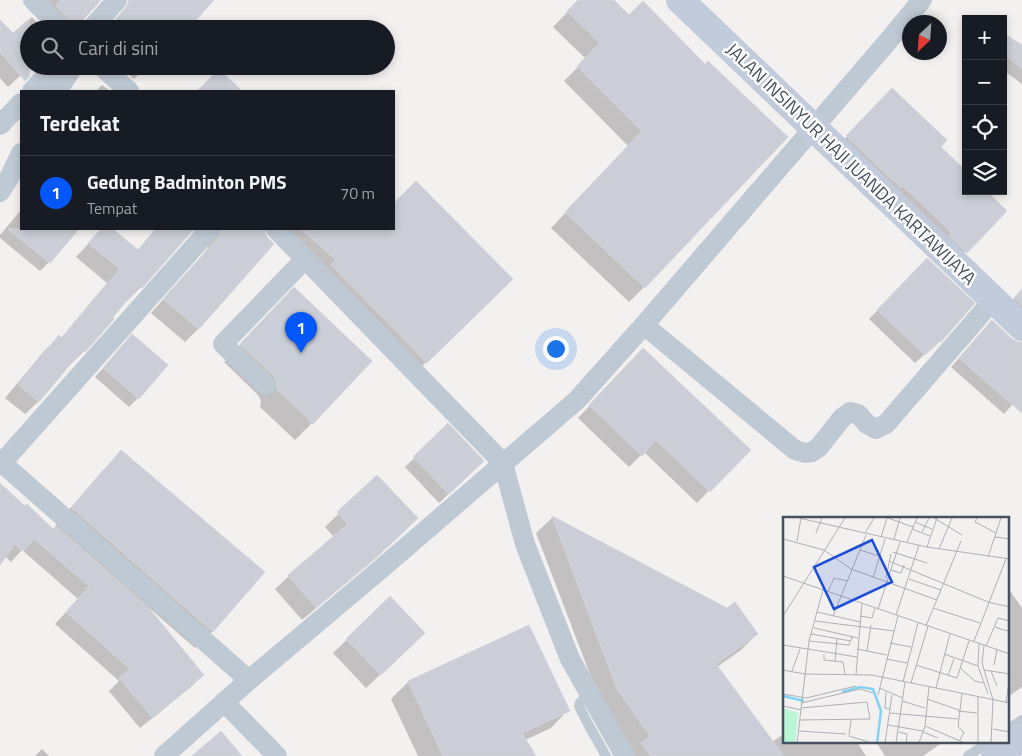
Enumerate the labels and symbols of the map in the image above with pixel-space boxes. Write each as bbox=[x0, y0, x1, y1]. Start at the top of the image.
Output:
north arrow bbox=[902, 15, 947, 60]
street label: JALAN INSINYUR HAJI JUANDA KARTAWIJAYA bbox=[720, 36, 983, 291]
pin: 1 bbox=[285, 312, 317, 353]
your location bbox=[543, 336, 569, 362]
inset map bbox=[783, 517, 1010, 744]

